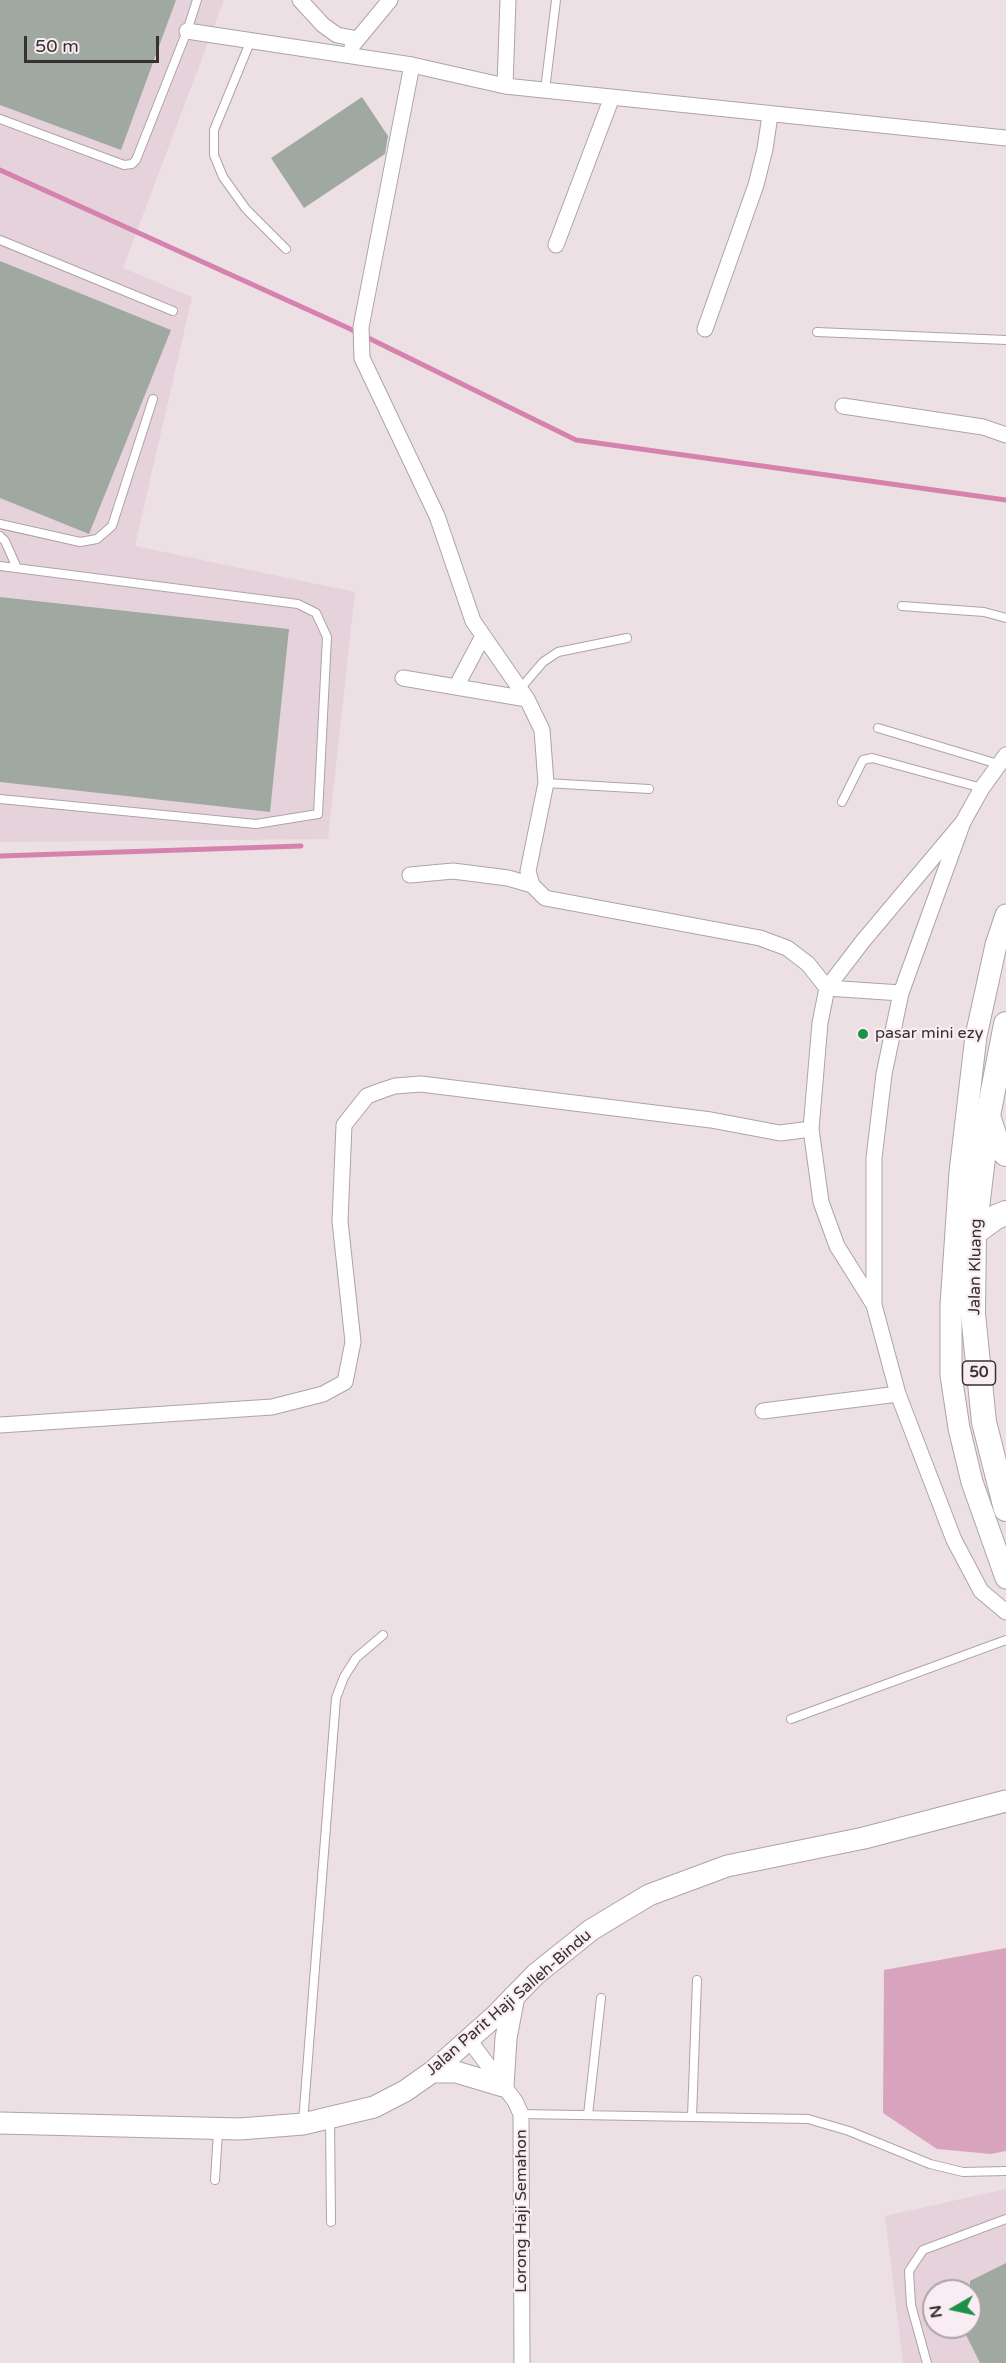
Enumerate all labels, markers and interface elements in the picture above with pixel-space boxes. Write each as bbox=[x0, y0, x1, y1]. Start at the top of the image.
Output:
scale bar bbox=[27, 24, 162, 62]
text: 50 m bbox=[35, 35, 79, 57]
place label: pasar mini ezy bbox=[875, 1024, 983, 1044]
marker: pasar mini ezy bbox=[856, 1027, 870, 1041]
street label: Jalan Kluang bbox=[966, 1219, 986, 1315]
road number: 50 bbox=[962, 1361, 996, 1385]
street label: Jalan Parit Haji Salleh-Bindu bbox=[422, 1926, 596, 2080]
street label: Lorong Haji Semahon bbox=[512, 2129, 532, 2293]
north arrow bbox=[922, 2279, 982, 2339]
text: N bbox=[925, 2304, 947, 2319]

